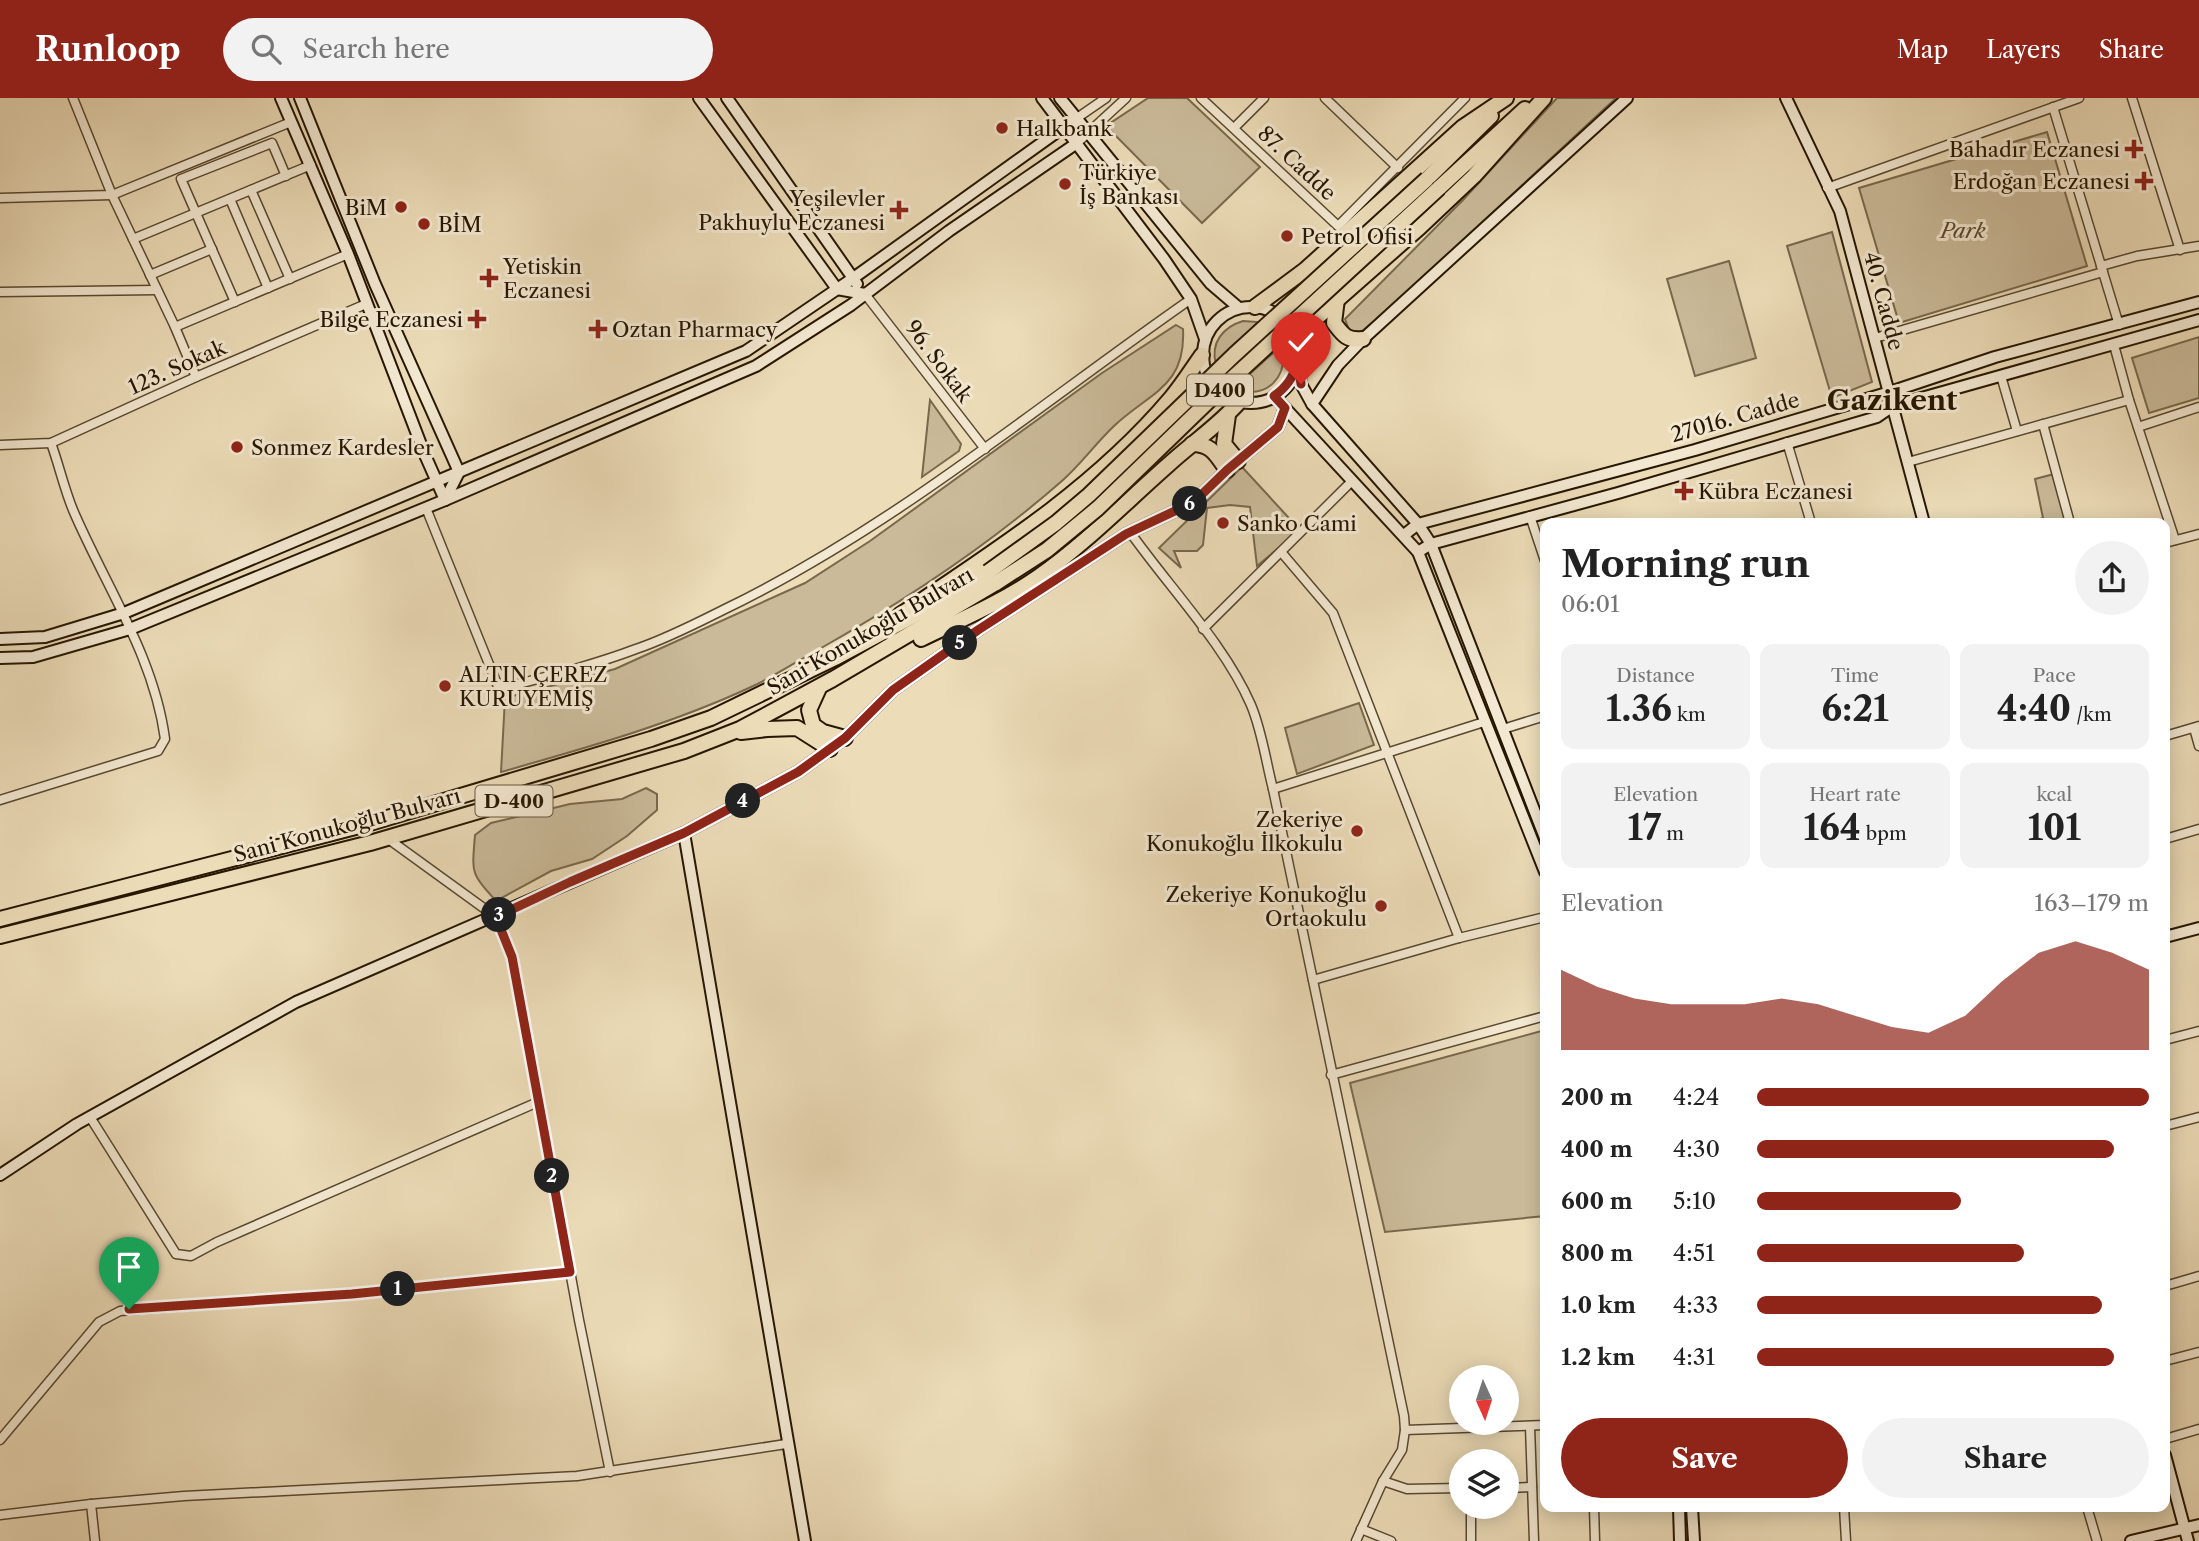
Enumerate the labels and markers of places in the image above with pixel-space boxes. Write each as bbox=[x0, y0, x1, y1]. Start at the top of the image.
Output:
place label: Halkbank bbox=[1016, 116, 1113, 141]
marker: Halkbank bbox=[994, 120, 1010, 136]
place label: Bahadır Eczanesi bbox=[1949, 137, 2120, 162]
marker: Bahadır Eczanesi bbox=[2126, 141, 2142, 157]
place label: Türkiye İş Bankası bbox=[1079, 160, 1179, 209]
place label: Erdoğan Eczanesi bbox=[1953, 169, 2130, 194]
marker: Erdoğan Eczanesi bbox=[2136, 173, 2152, 189]
marker: Türkiye İş Bankası bbox=[1057, 176, 1073, 192]
place label: Yeşilevler Pakhuylu Eczanesi bbox=[698, 186, 885, 235]
place label: BiM bbox=[345, 195, 387, 220]
marker: BiM bbox=[393, 199, 409, 215]
marker: Yeşilevler Pakhuylu Eczanesi bbox=[891, 202, 907, 218]
place label: BİM bbox=[438, 212, 482, 237]
marker: BİM bbox=[416, 216, 432, 232]
place label: Petrol Ofisi bbox=[1301, 224, 1413, 249]
marker: Petrol Ofisi bbox=[1279, 228, 1295, 244]
place label: Yetiskin Eczanesi bbox=[502, 254, 591, 303]
marker: Yetiskin Eczanesi bbox=[481, 270, 497, 286]
place label: Bilge Eczanesi bbox=[320, 307, 463, 332]
marker: Bilge Eczanesi bbox=[469, 311, 485, 327]
pin bbox=[1271, 312, 1331, 384]
place label: Oztan Pharmacy bbox=[612, 317, 778, 342]
marker: Oztan Pharmacy bbox=[590, 321, 606, 337]
place label: Sonmez Kardesler bbox=[251, 435, 434, 460]
marker: Sonmez Kardesler bbox=[229, 439, 245, 455]
place label: Kübra Eczanesi bbox=[1698, 479, 1853, 504]
marker: Kübra Eczanesi bbox=[1676, 483, 1692, 499]
pin: 6 bbox=[1172, 486, 1208, 522]
place label: Sanko Cami bbox=[1237, 511, 1357, 536]
marker: Sanko Cami bbox=[1215, 515, 1231, 531]
pin: 5 bbox=[942, 626, 978, 660]
place label: ALTIN ÇEREZ KURUYEMİŞ bbox=[458, 662, 608, 711]
marker: ALTIN ÇEREZ KURUYEMİŞ bbox=[437, 678, 453, 694]
pin: 4 bbox=[726, 784, 760, 818]
place label: Zekeriye Konukoğlu İlkokulu bbox=[1146, 807, 1343, 856]
marker: Zekeriye Konukoğlu İlkokulu bbox=[1349, 823, 1365, 839]
place label: Zekeriye Konukoğlu Ortaokulu bbox=[1166, 882, 1367, 931]
pin: 3 bbox=[482, 898, 516, 932]
marker: Zekeriye Konukoğlu Ortaokulu bbox=[1373, 898, 1389, 914]
pin: 2 bbox=[534, 1158, 570, 1194]
pin bbox=[99, 1237, 159, 1309]
pin: 1 bbox=[380, 1272, 416, 1306]

